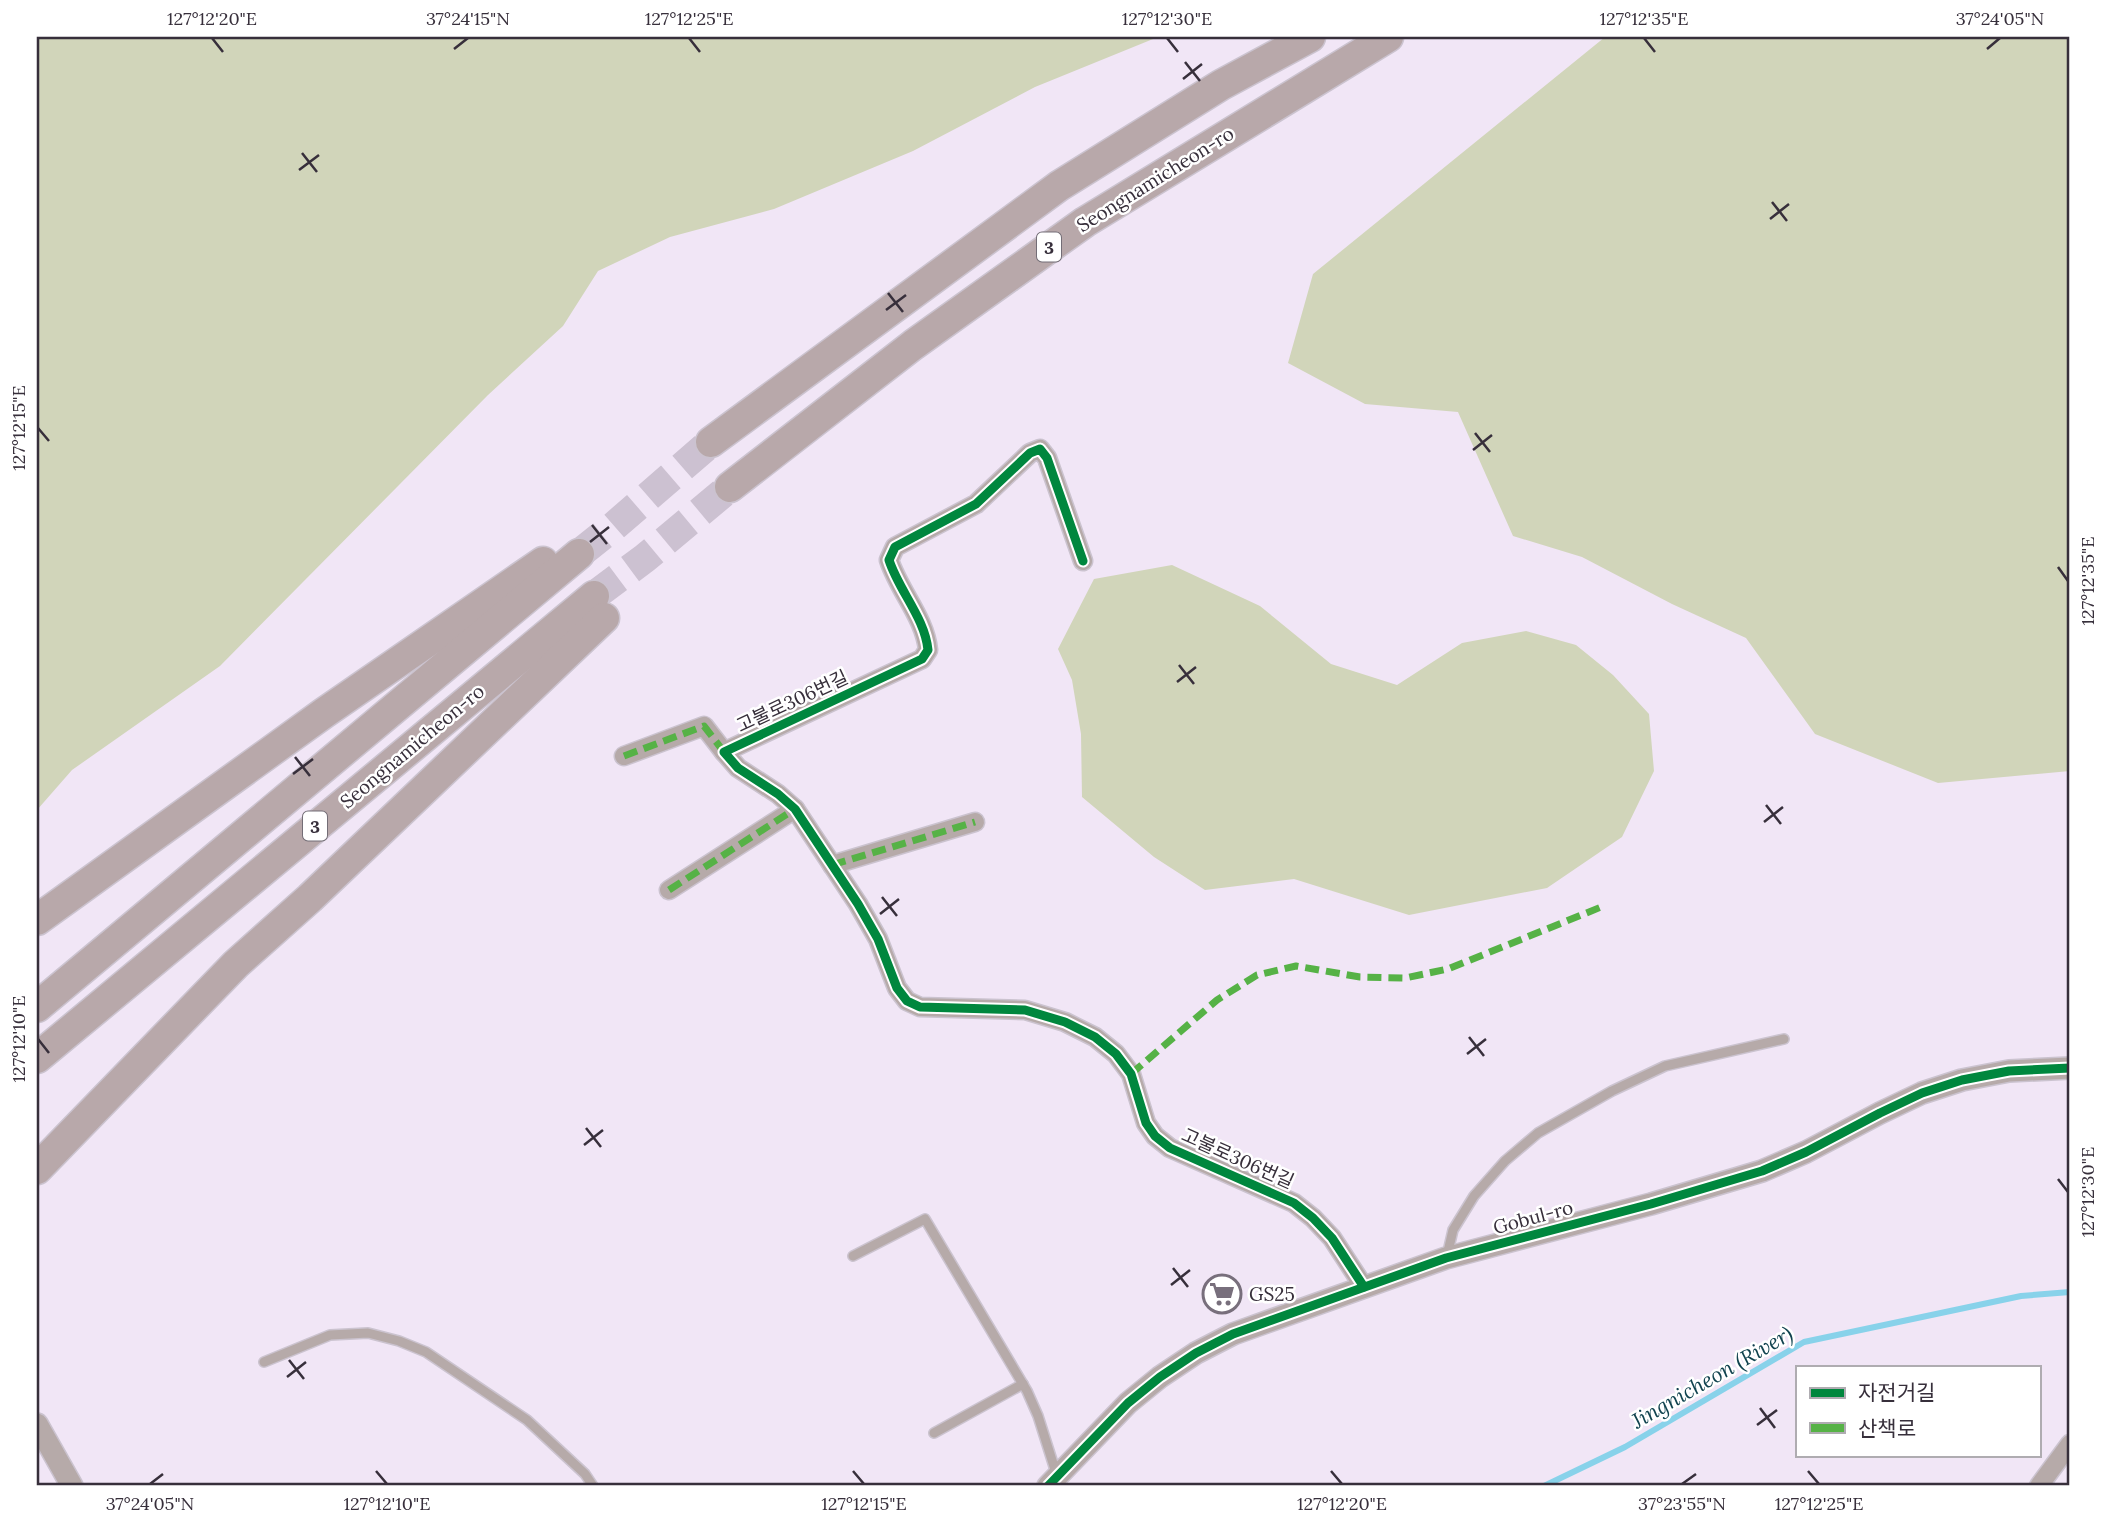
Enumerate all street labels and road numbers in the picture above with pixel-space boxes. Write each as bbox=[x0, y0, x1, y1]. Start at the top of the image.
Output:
street label: Seongnamicheon-ro bbox=[1072, 121, 1238, 237]
road number: 3 bbox=[1037, 232, 1061, 262]
street label: 고불로306번길 bbox=[732, 665, 852, 737]
street label: Seongnamicheon-ro bbox=[335, 679, 489, 813]
road number: 3 bbox=[303, 812, 327, 840]
street label: 고불로306번길 bbox=[1178, 1122, 1298, 1194]
street label: Gobul-ro bbox=[1490, 1195, 1576, 1239]

